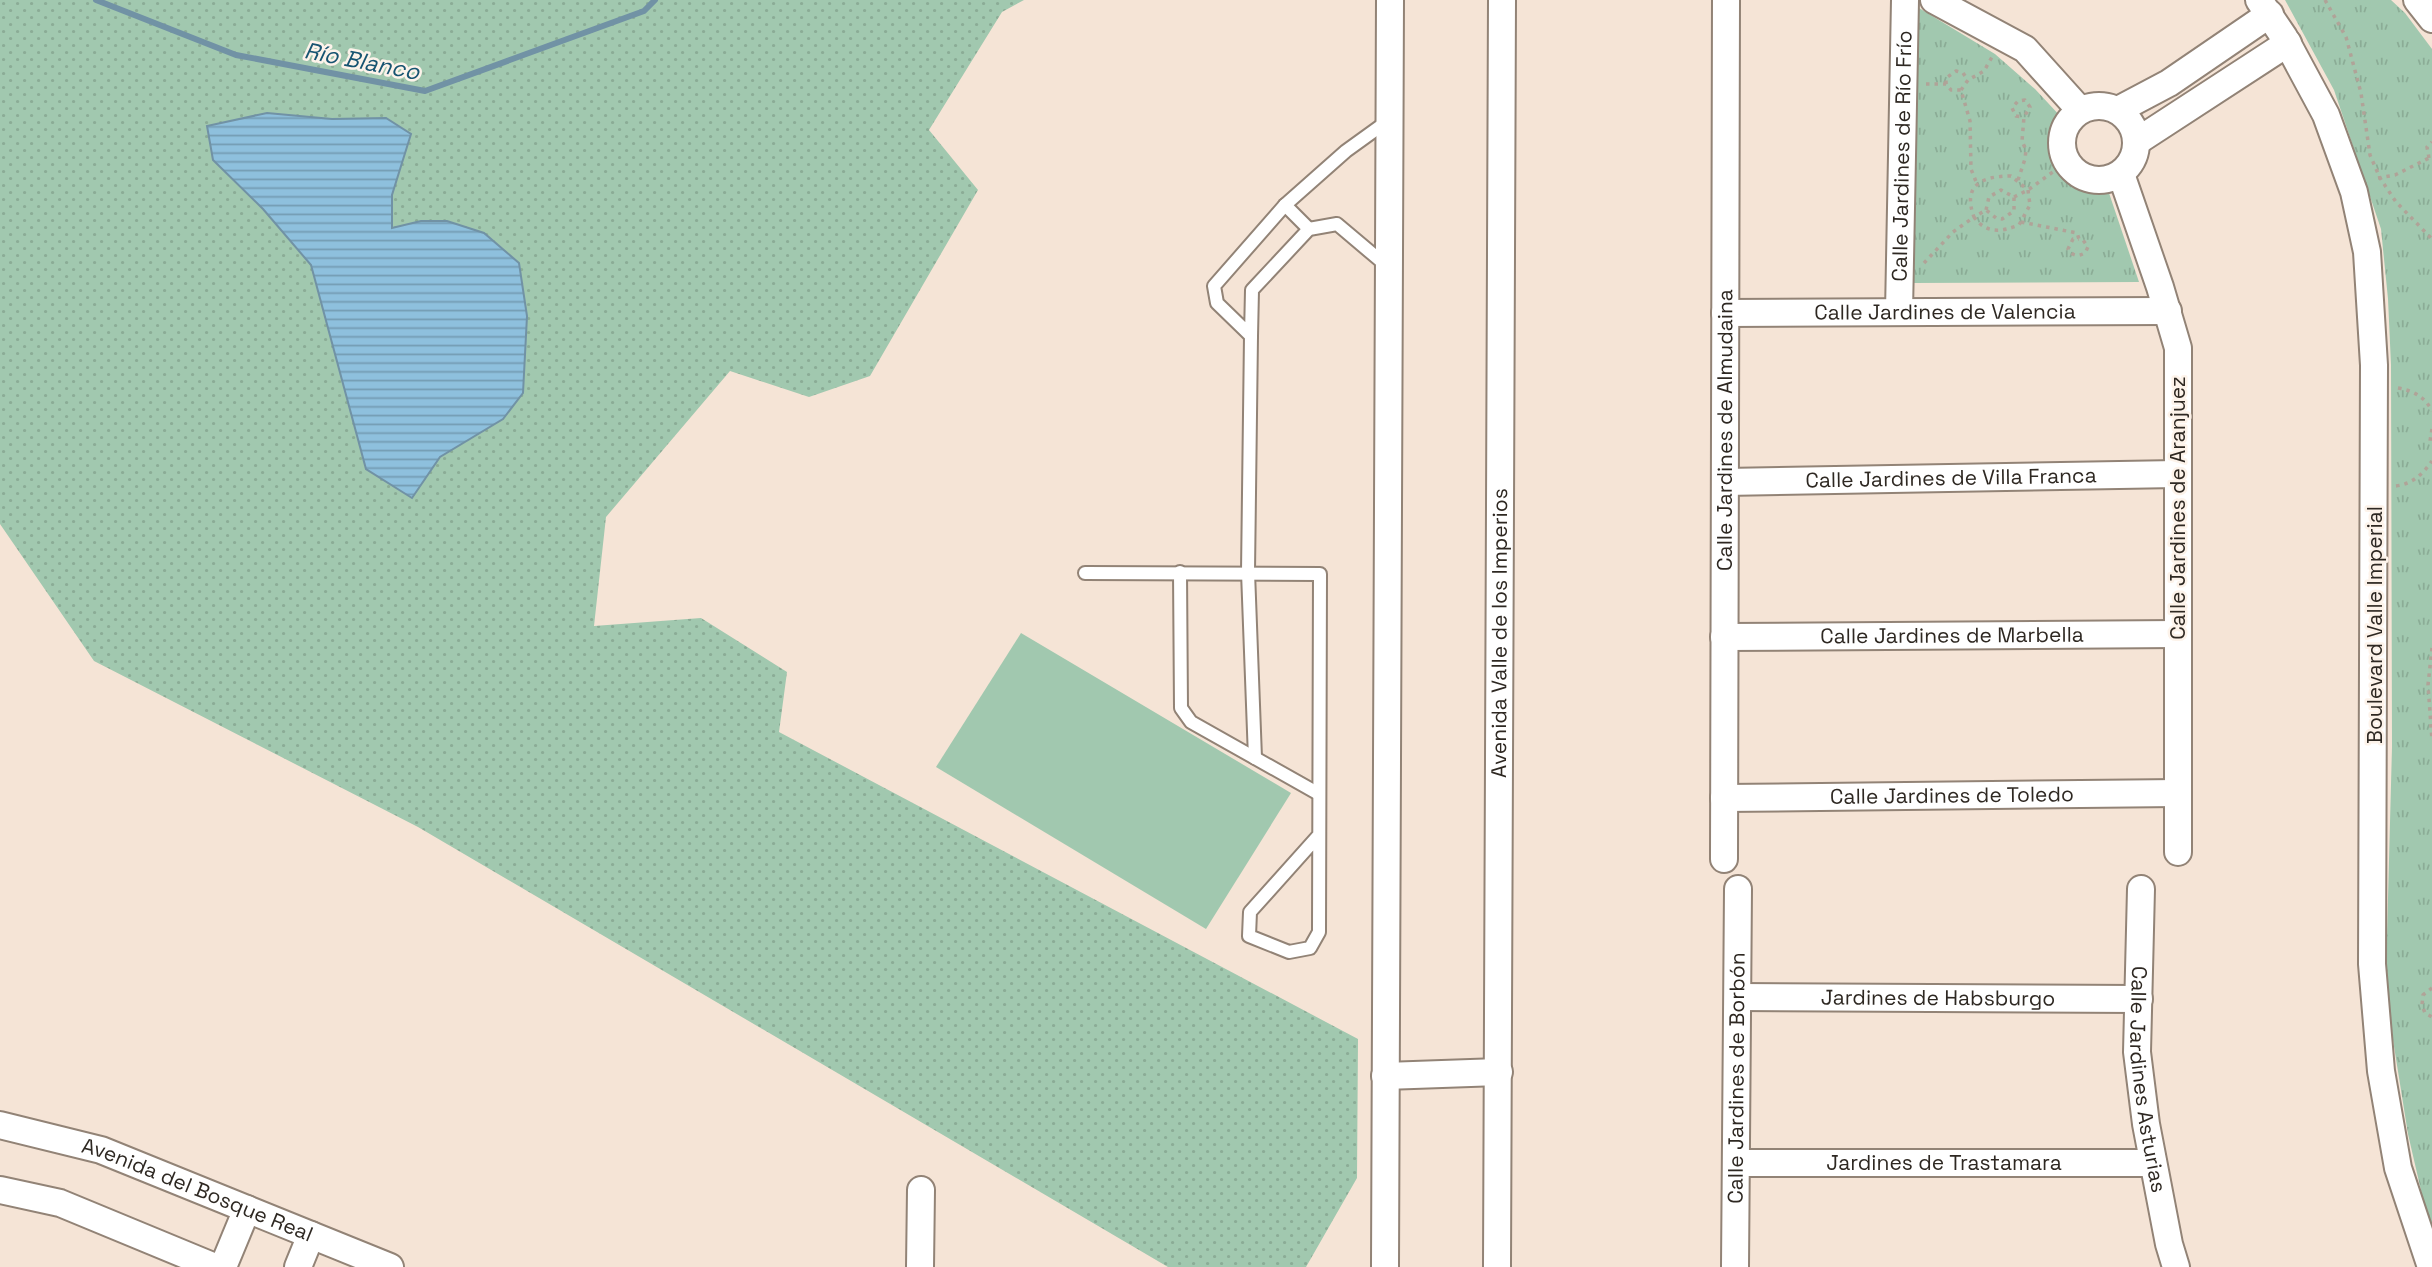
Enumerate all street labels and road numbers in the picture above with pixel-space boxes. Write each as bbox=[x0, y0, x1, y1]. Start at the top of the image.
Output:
street label: Calle Jardines de Río Frío bbox=[1886, 30, 1917, 282]
street label: Calle Jardines de Almudaina bbox=[1711, 289, 1738, 571]
street label: Calle Jardines de Valencia bbox=[1814, 297, 2076, 326]
street label: Calle Jardines de Aranjuez bbox=[2164, 376, 2191, 640]
street label: Calle Jardines de Villa Franca bbox=[1805, 461, 2097, 494]
street label: Avenida Valle de los Imperios bbox=[1485, 488, 1513, 778]
street label: Boulevard Valle Imperial bbox=[2361, 506, 2388, 744]
street label: Calle Jardines de Marbella bbox=[1820, 621, 2084, 649]
street label: Calle Jardines de Toledo bbox=[1830, 780, 2074, 810]
street label: Calle Jardines de Borbón bbox=[1722, 952, 1750, 1204]
street label: Calle Jardines Asturias bbox=[2124, 966, 2173, 1195]
street label: Jardines de Habsburgo bbox=[1821, 983, 2055, 1012]
street label: Avenida del Bosque Real bbox=[79, 1132, 317, 1247]
street label: Jardines de Trastamara bbox=[1826, 1149, 2062, 1176]

